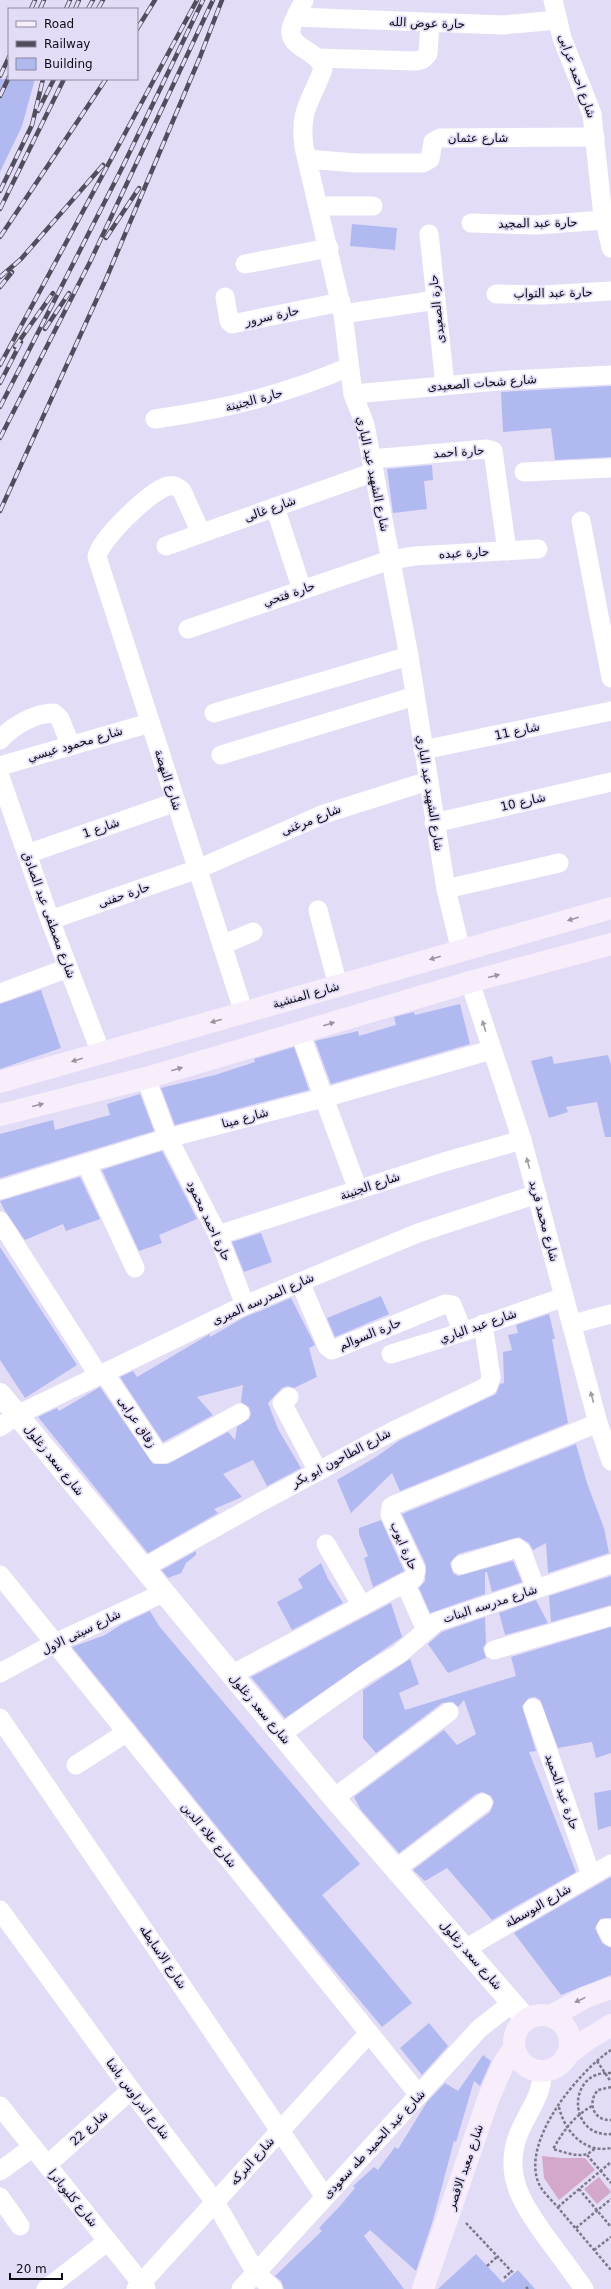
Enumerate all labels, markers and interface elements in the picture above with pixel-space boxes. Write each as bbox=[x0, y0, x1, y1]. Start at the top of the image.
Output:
legend bbox=[8, 8, 138, 80]
street label: حارة عوض الله bbox=[389, 15, 465, 32]
text: Road bbox=[44, 17, 74, 31]
street label: شارع احمد عرابى bbox=[554, 32, 599, 120]
text: Railway bbox=[44, 37, 90, 51]
text: Building bbox=[44, 57, 93, 71]
street label: شارع عثمان bbox=[448, 131, 508, 146]
street label: حارة عبد المجيد bbox=[498, 215, 578, 232]
street label: حارة الصعيدى bbox=[426, 274, 449, 344]
street label: حارة عبد التواب bbox=[513, 285, 593, 302]
street label: حارة سرور bbox=[243, 303, 301, 330]
street label: شارع شحات الصعيدى bbox=[427, 372, 537, 395]
street label: حارة الجنينة bbox=[224, 386, 285, 415]
street label: شارع الشهيد عبد الباري bbox=[353, 415, 392, 533]
street label: حارة احمد bbox=[433, 443, 485, 462]
street label: شارع غالى bbox=[242, 493, 298, 526]
street label: حارة عبده bbox=[438, 545, 490, 562]
street label: حارة فتحي bbox=[261, 579, 317, 610]
street label: شارع 11 bbox=[493, 719, 541, 744]
street label: شارع محمود عيسي bbox=[26, 724, 125, 765]
street label: شارع الشهيد عبد الباري bbox=[413, 734, 446, 852]
street label: شارع النهضة bbox=[151, 748, 184, 813]
street label: شارع 10 bbox=[499, 790, 547, 815]
street label: شارع مرغنى bbox=[279, 802, 343, 839]
street label: شارع 1 bbox=[81, 815, 122, 842]
street label: شارع مصطفى عبد الصادق bbox=[19, 850, 78, 981]
street label: حارة حفنى bbox=[96, 880, 152, 911]
one-way arrow bbox=[567, 916, 579, 922]
one-way arrow bbox=[429, 955, 441, 961]
one-way arrow bbox=[488, 973, 500, 979]
street label: شارع المنشية bbox=[271, 979, 341, 1012]
one-way arrow bbox=[209, 1018, 221, 1024]
one-way arrow bbox=[481, 1020, 487, 1032]
one-way arrow bbox=[323, 1021, 335, 1027]
one-way arrow bbox=[71, 1057, 83, 1063]
one-way arrow bbox=[171, 1066, 183, 1072]
one-way arrow bbox=[32, 1102, 44, 1108]
street label: شارع مينا bbox=[220, 1105, 270, 1132]
one-way arrow bbox=[525, 1157, 531, 1169]
street label: شارع الجنينة bbox=[338, 1169, 402, 1204]
street label: حارة احمد محمود bbox=[183, 1178, 234, 1264]
street label: شارع محمد فريد bbox=[525, 1179, 562, 1263]
street label: شارع المدرسه الميرى bbox=[210, 1270, 317, 1329]
street label: شارع عبد الباري bbox=[438, 1306, 519, 1347]
street label: حارة السوالم bbox=[337, 1315, 404, 1354]
one-way arrow bbox=[588, 1391, 594, 1403]
street label: زقاق عرابى bbox=[114, 1394, 159, 1451]
street label: شارع سعد زغلول bbox=[20, 1422, 87, 1499]
street label: شارع الطاحون ابو بكر bbox=[288, 1426, 394, 1491]
street label: حارة ايوب bbox=[387, 1520, 420, 1573]
street label: شارع مدرسه البنات bbox=[441, 1582, 539, 1627]
street label: شارع سيتى الاول bbox=[39, 1607, 123, 1658]
street label: شارع سعد زغلول bbox=[226, 1671, 293, 1748]
street label: حارة عبد الحميد bbox=[541, 1752, 582, 1832]
street label: شارع علاء الدين bbox=[178, 1799, 240, 1871]
street label: شارع البوسطة bbox=[503, 1882, 574, 1931]
street label: شارع سعد زغلول bbox=[436, 1917, 505, 1993]
street label: شارع الاسايطه bbox=[136, 1922, 189, 1992]
one-way arrow bbox=[575, 1997, 586, 2003]
street label: شارع اندراوس باشا bbox=[102, 2056, 173, 2143]
street label: شارع عبد الحميد طه سعودى bbox=[320, 2087, 429, 2202]
street label: شارع 22 bbox=[67, 2107, 111, 2149]
street label: شارع معبد الاقصر bbox=[444, 2122, 487, 2213]
street label: شارع البركه bbox=[227, 2134, 278, 2189]
street label: شارع كليوباترا bbox=[45, 2166, 101, 2230]
scale bar bbox=[10, 2255, 62, 2281]
text: 20 m bbox=[16, 2262, 47, 2276]

